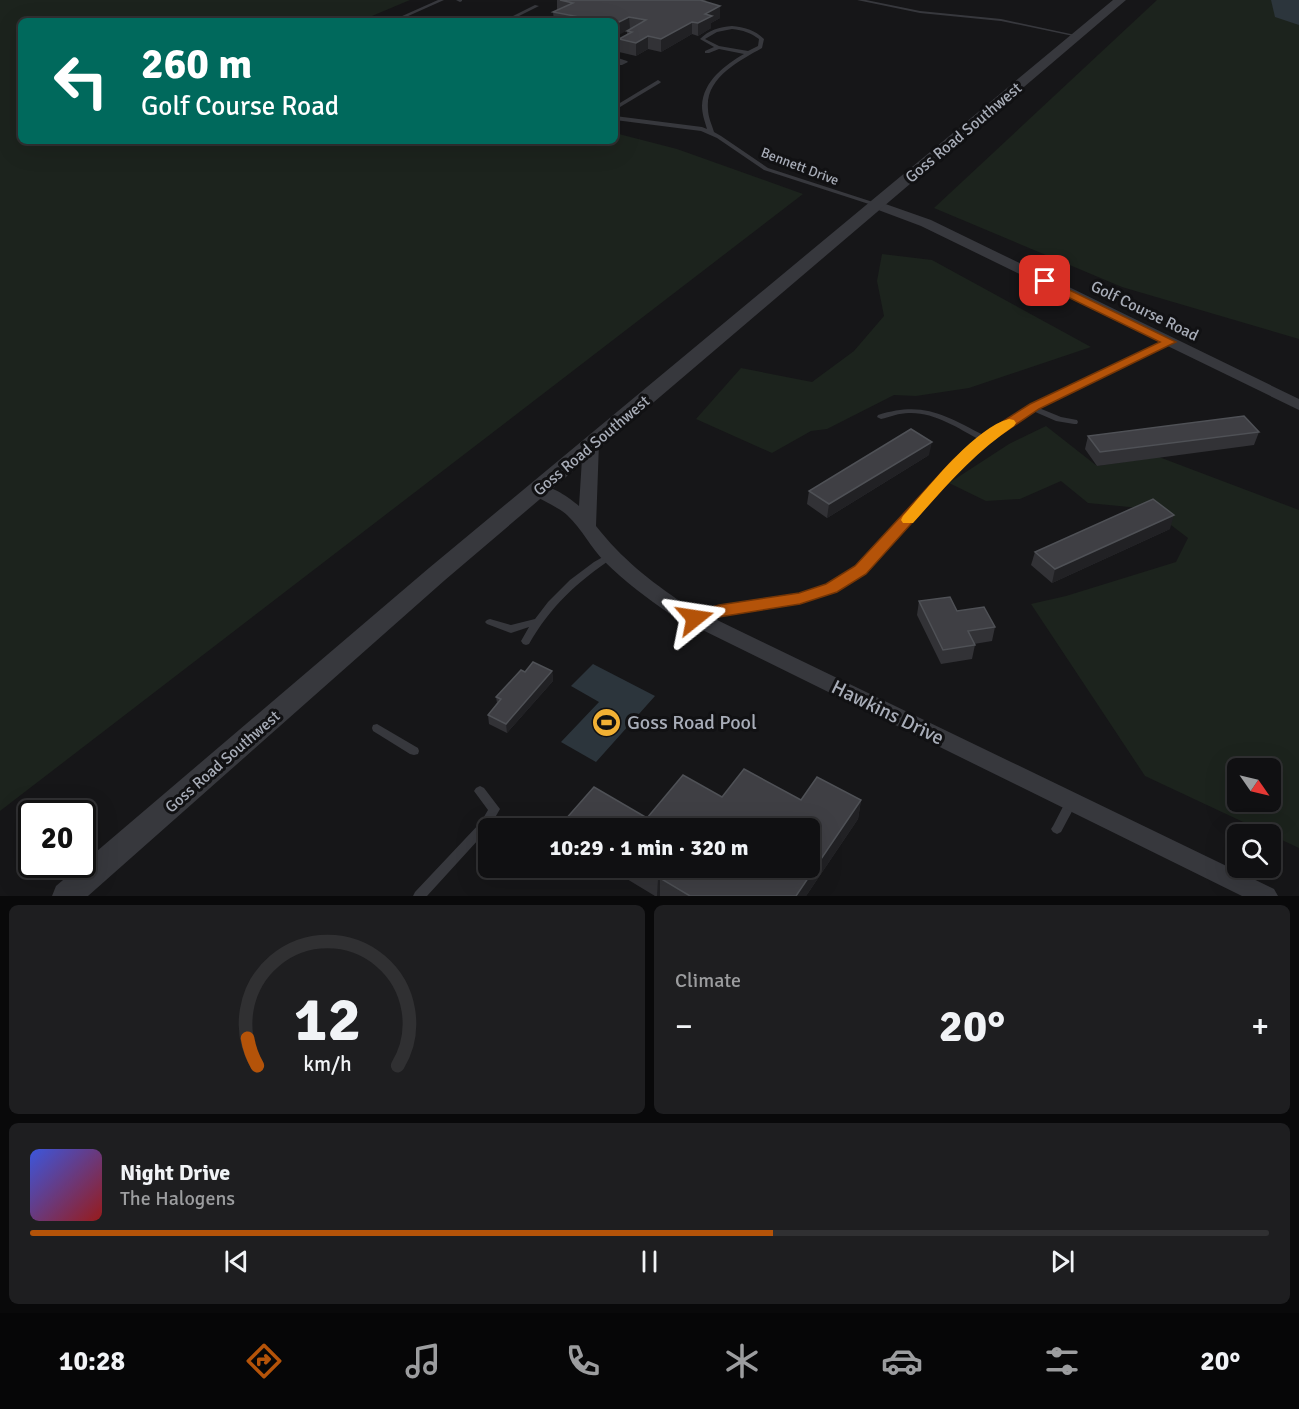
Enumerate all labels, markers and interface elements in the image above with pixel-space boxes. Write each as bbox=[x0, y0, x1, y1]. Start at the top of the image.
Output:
text: 260 m bbox=[141, 39, 252, 90]
icon: left bbox=[42, 42, 120, 120]
street label: Goss Road Southwest bbox=[901, 78, 1026, 187]
text: Golf Course Road bbox=[141, 90, 339, 123]
street label: Bennett Drive bbox=[759, 144, 841, 189]
pin bbox=[1019, 255, 1070, 306]
icon: arrive bbox=[1028, 264, 1061, 297]
street label: Golf Course Road bbox=[1087, 276, 1202, 346]
street label: Goss Road Southwest bbox=[529, 391, 654, 500]
position arrow bbox=[663, 586, 727, 650]
street label: Hawkins Drive bbox=[827, 674, 948, 750]
street label: Goss Road Southwest bbox=[161, 706, 285, 817]
sports icon: Goss Road Pool bbox=[590, 706, 622, 738]
place label: Goss Road Pool bbox=[627, 710, 757, 735]
north arrow bbox=[1227, 758, 1281, 812]
map controls bbox=[1227, 758, 1281, 878]
speed limit sign: 20 bbox=[18, 800, 96, 878]
button: search bbox=[1227, 824, 1281, 878]
text: 10:29 · 1 min · 320 m bbox=[549, 834, 749, 861]
text: Climate bbox=[675, 968, 741, 993]
text: 12 bbox=[293, 981, 361, 1058]
text: 20° bbox=[939, 999, 1005, 1054]
text: − bbox=[675, 1006, 693, 1047]
text: + bbox=[1251, 1006, 1269, 1047]
text: km/h bbox=[303, 1052, 351, 1078]
text: Night Drive bbox=[120, 1159, 230, 1186]
text: The Halogens bbox=[120, 1186, 235, 1211]
icon: previous bbox=[220, 1245, 253, 1278]
icon: pause bbox=[633, 1245, 666, 1278]
icon: next bbox=[1046, 1245, 1079, 1278]
icon: directions bbox=[243, 1340, 285, 1382]
icon: music bbox=[402, 1340, 444, 1382]
icon: phone bbox=[562, 1340, 604, 1382]
icon: climate bbox=[721, 1340, 763, 1382]
icon: car bbox=[881, 1340, 923, 1382]
icon: filters bbox=[1041, 1340, 1083, 1382]
text: 10:28 bbox=[59, 1345, 125, 1378]
text: 20° bbox=[1200, 1345, 1240, 1378]

